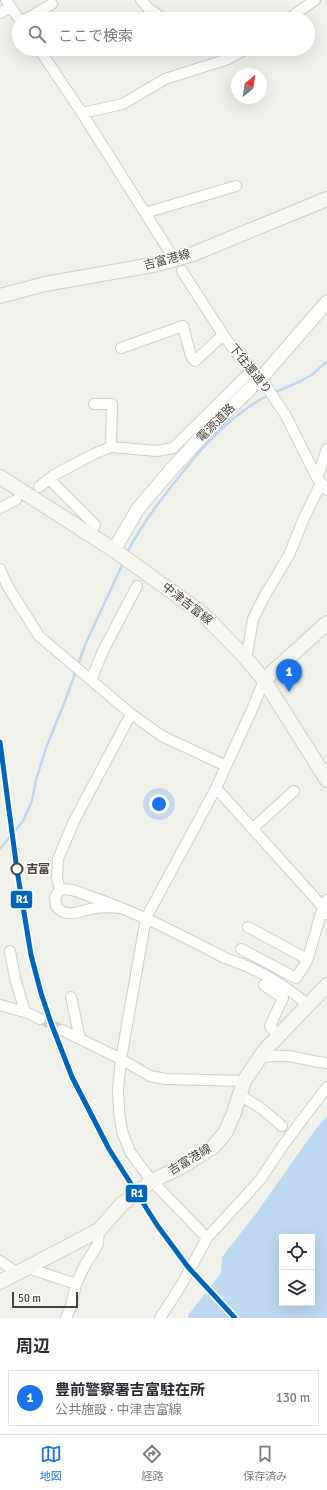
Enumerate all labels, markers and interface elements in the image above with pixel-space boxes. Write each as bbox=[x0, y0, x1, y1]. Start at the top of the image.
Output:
search box bbox=[12, 12, 315, 56]
icon: search bbox=[26, 23, 48, 45]
text: ここで検索 bbox=[58, 27, 133, 45]
north arrow bbox=[231, 68, 267, 104]
street label: 吉富港線 bbox=[142, 247, 192, 273]
street label: 下往還通り bbox=[225, 341, 275, 397]
street label: 電源道路 bbox=[194, 401, 238, 445]
street label: 中津吉富線 bbox=[159, 580, 215, 628]
pin: 1 bbox=[276, 659, 302, 692]
your location bbox=[149, 794, 169, 814]
marker: 吉富 bbox=[10, 862, 24, 876]
place label: 吉富 bbox=[26, 862, 50, 877]
line badge: R1 bbox=[10, 890, 33, 909]
text: R1 bbox=[16, 893, 28, 906]
street label: 吉富港線 bbox=[166, 1141, 214, 1179]
line badge: R1 bbox=[125, 1184, 148, 1203]
text: R1 bbox=[131, 1187, 143, 1200]
map controls bbox=[279, 1234, 315, 1306]
button: locate bbox=[279, 1234, 315, 1270]
button: layers bbox=[279, 1270, 315, 1306]
scale bar bbox=[12, 1290, 78, 1309]
text: 50 m bbox=[18, 1292, 41, 1305]
text: 周辺 bbox=[16, 1336, 50, 1357]
text: 豊前警察署吉富駐在所 bbox=[55, 1381, 205, 1399]
text: 1 bbox=[26, 1390, 34, 1406]
text: 130 m bbox=[276, 1390, 310, 1406]
text: 公共施設 · 中津吉富線 bbox=[55, 1402, 182, 1418]
tab: 地図 bbox=[40, 1443, 62, 1483]
tab: 経路 bbox=[141, 1443, 163, 1483]
tab: 保存済み bbox=[243, 1443, 287, 1483]

